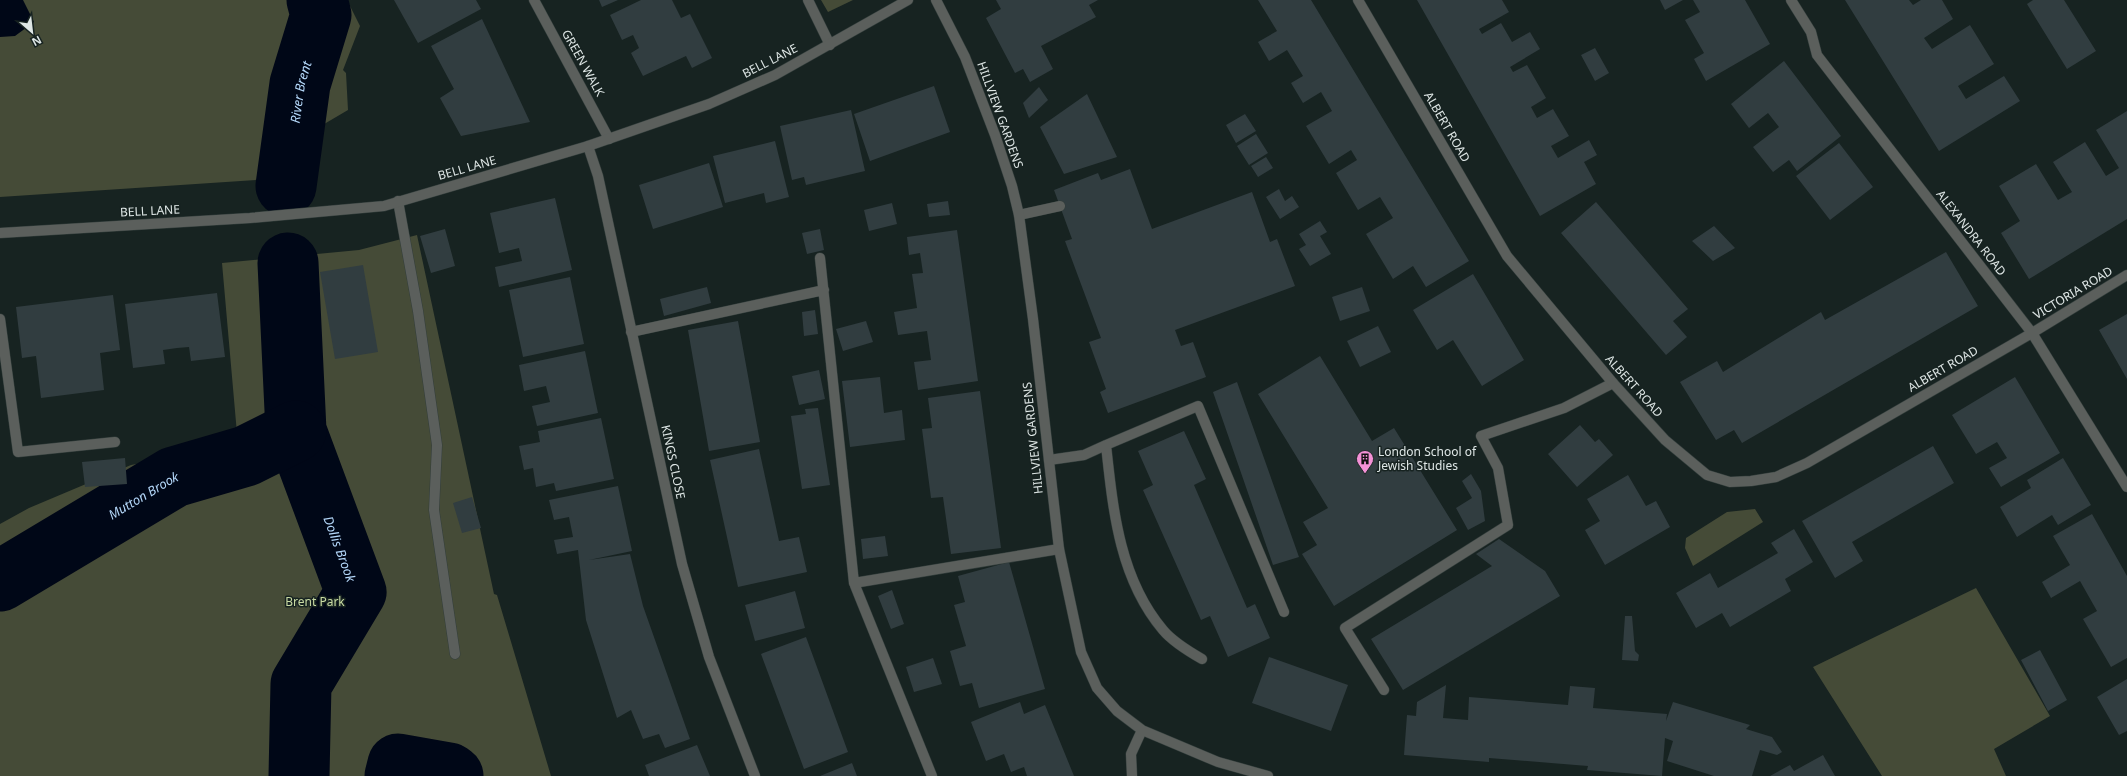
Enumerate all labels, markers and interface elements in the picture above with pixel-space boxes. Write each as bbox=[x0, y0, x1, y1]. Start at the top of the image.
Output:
north arrow bbox=[12, 12, 52, 52]
street label: GREEN WALK bbox=[558, 26, 609, 100]
text: N bbox=[29, 33, 44, 50]
street label: BELL LANE bbox=[739, 39, 800, 82]
water label: River Brent bbox=[286, 58, 316, 124]
street label: HILLVIEW GARDENS bbox=[973, 59, 1028, 171]
street label: ALBERT ROAD bbox=[1420, 88, 1475, 165]
street label: BELL LANE bbox=[436, 151, 498, 184]
street label: ALEXANDRA ROAD bbox=[1933, 186, 2010, 279]
street label: BELL LANE bbox=[120, 200, 180, 221]
street label: VICTORIA ROAD bbox=[2030, 262, 2116, 323]
street label: ALBERT ROAD bbox=[1904, 341, 1981, 396]
street label: ALBERT ROAD bbox=[1602, 351, 1667, 421]
street label: HILLVIEW GARDENS bbox=[1018, 381, 1047, 495]
street label: KINGS CLOSE bbox=[657, 423, 690, 501]
place label: London School of Jewish Studies bbox=[1377, 443, 1477, 474]
building icon: London School of Jewish Studies bbox=[1355, 449, 1375, 474]
water label: Mutton Brook bbox=[105, 467, 181, 523]
water label: Dollis Brook bbox=[319, 513, 361, 585]
park label: Brent Park bbox=[285, 593, 345, 610]

